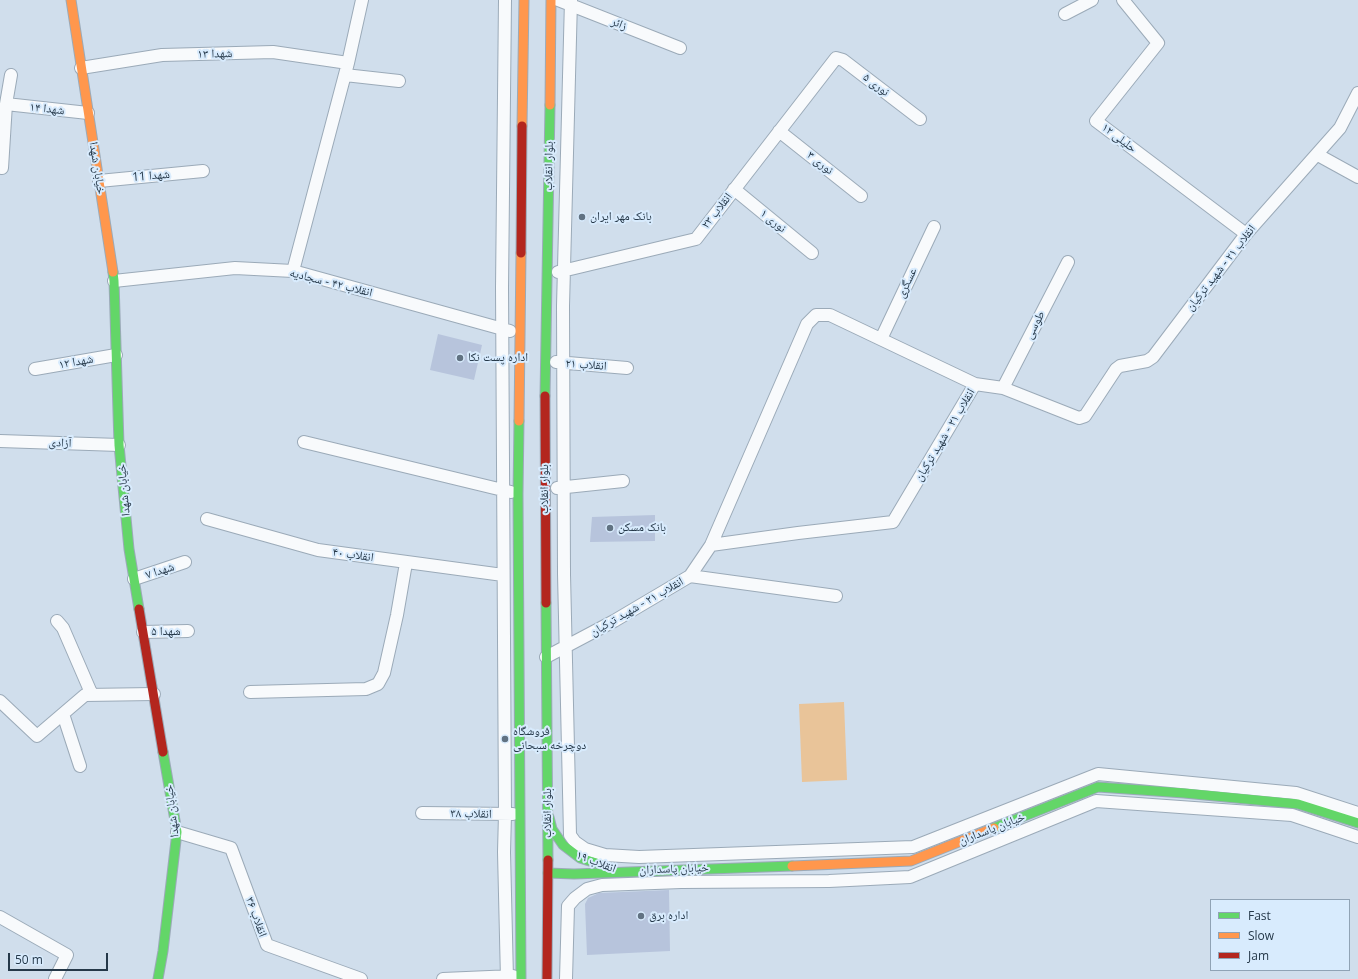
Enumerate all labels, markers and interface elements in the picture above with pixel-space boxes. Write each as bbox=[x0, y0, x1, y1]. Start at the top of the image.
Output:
street label: زائر bbox=[609, 14, 629, 34]
street label: شهدا ۱۳ bbox=[197, 46, 233, 62]
street label: نوری ۵ bbox=[860, 70, 892, 100]
street label: شهدا ۱۴ bbox=[29, 100, 65, 118]
street label: حلیلی ۱۲ bbox=[1099, 120, 1139, 156]
street label: خیابان شهدا bbox=[86, 141, 108, 195]
street label: بلوار انقلاب bbox=[541, 141, 557, 191]
street label: نوری ۳ bbox=[804, 148, 836, 178]
street label: شهدا 11 bbox=[132, 167, 170, 185]
street label: انقلاب ۲۳ bbox=[699, 190, 735, 232]
street label: نوری ۱ bbox=[757, 206, 789, 236]
place label: بانک مهر ایران bbox=[590, 210, 652, 224]
marker: بانک مهر ایران bbox=[577, 212, 587, 222]
street label: انقلاب ۲۱ - شهید ترکیان bbox=[1183, 222, 1259, 314]
street label: انقلاب ۴۲ - سجادیه bbox=[288, 266, 374, 300]
street label: عسگری bbox=[894, 266, 920, 300]
street label: طوسی bbox=[1022, 309, 1048, 341]
place label: اداره پست نکا bbox=[468, 351, 528, 365]
street label: شهدا ۱۲ bbox=[58, 352, 94, 372]
marker: اداره پست نکا bbox=[455, 353, 465, 363]
street label: انقلاب ۲۱ bbox=[565, 356, 607, 374]
street label: انقلاب ۲۱ - شهید ترکیان bbox=[912, 386, 978, 484]
street label: آزادی bbox=[48, 435, 72, 451]
street label: خیابان شهدا bbox=[115, 463, 133, 517]
street label: بلوار انقلاب bbox=[538, 464, 552, 514]
place label: بانک مسکن bbox=[618, 521, 666, 535]
marker: بانک مسکن bbox=[605, 523, 615, 533]
street label: انقلاب ۴۰ bbox=[332, 545, 374, 565]
street label: شهدا ۷ bbox=[144, 560, 176, 582]
street label: انقلاب ۲۱ - شهید ترکیان bbox=[588, 574, 686, 640]
street label: شهدا ۵ bbox=[151, 625, 181, 639]
place label: فروشگاه دوچرخه سبحانی bbox=[513, 725, 586, 753]
marker: فروشگاه دوچرخه سبحانی bbox=[500, 734, 510, 744]
street label: خیابان شهدا bbox=[162, 784, 182, 838]
street label: بلوار انقلاب bbox=[541, 788, 555, 838]
street label: انقلاب ۳۸ bbox=[450, 806, 492, 822]
street label: خیابان پاسداران bbox=[957, 810, 1027, 848]
street label: انقلاب ۱۹ bbox=[574, 848, 618, 876]
street label: خیابان پاسداران bbox=[639, 861, 709, 877]
street label: انقلاب ۳۶ bbox=[242, 895, 270, 939]
legend bbox=[1210, 899, 1350, 971]
text: Fast bbox=[1248, 907, 1271, 924]
place label: اداره برق bbox=[649, 909, 688, 923]
marker: اداره برق bbox=[636, 911, 646, 921]
text: Slow bbox=[1248, 927, 1274, 944]
scale bar bbox=[10, 945, 110, 971]
text: Jam bbox=[1248, 947, 1269, 964]
text: 50 m bbox=[15, 951, 43, 968]

